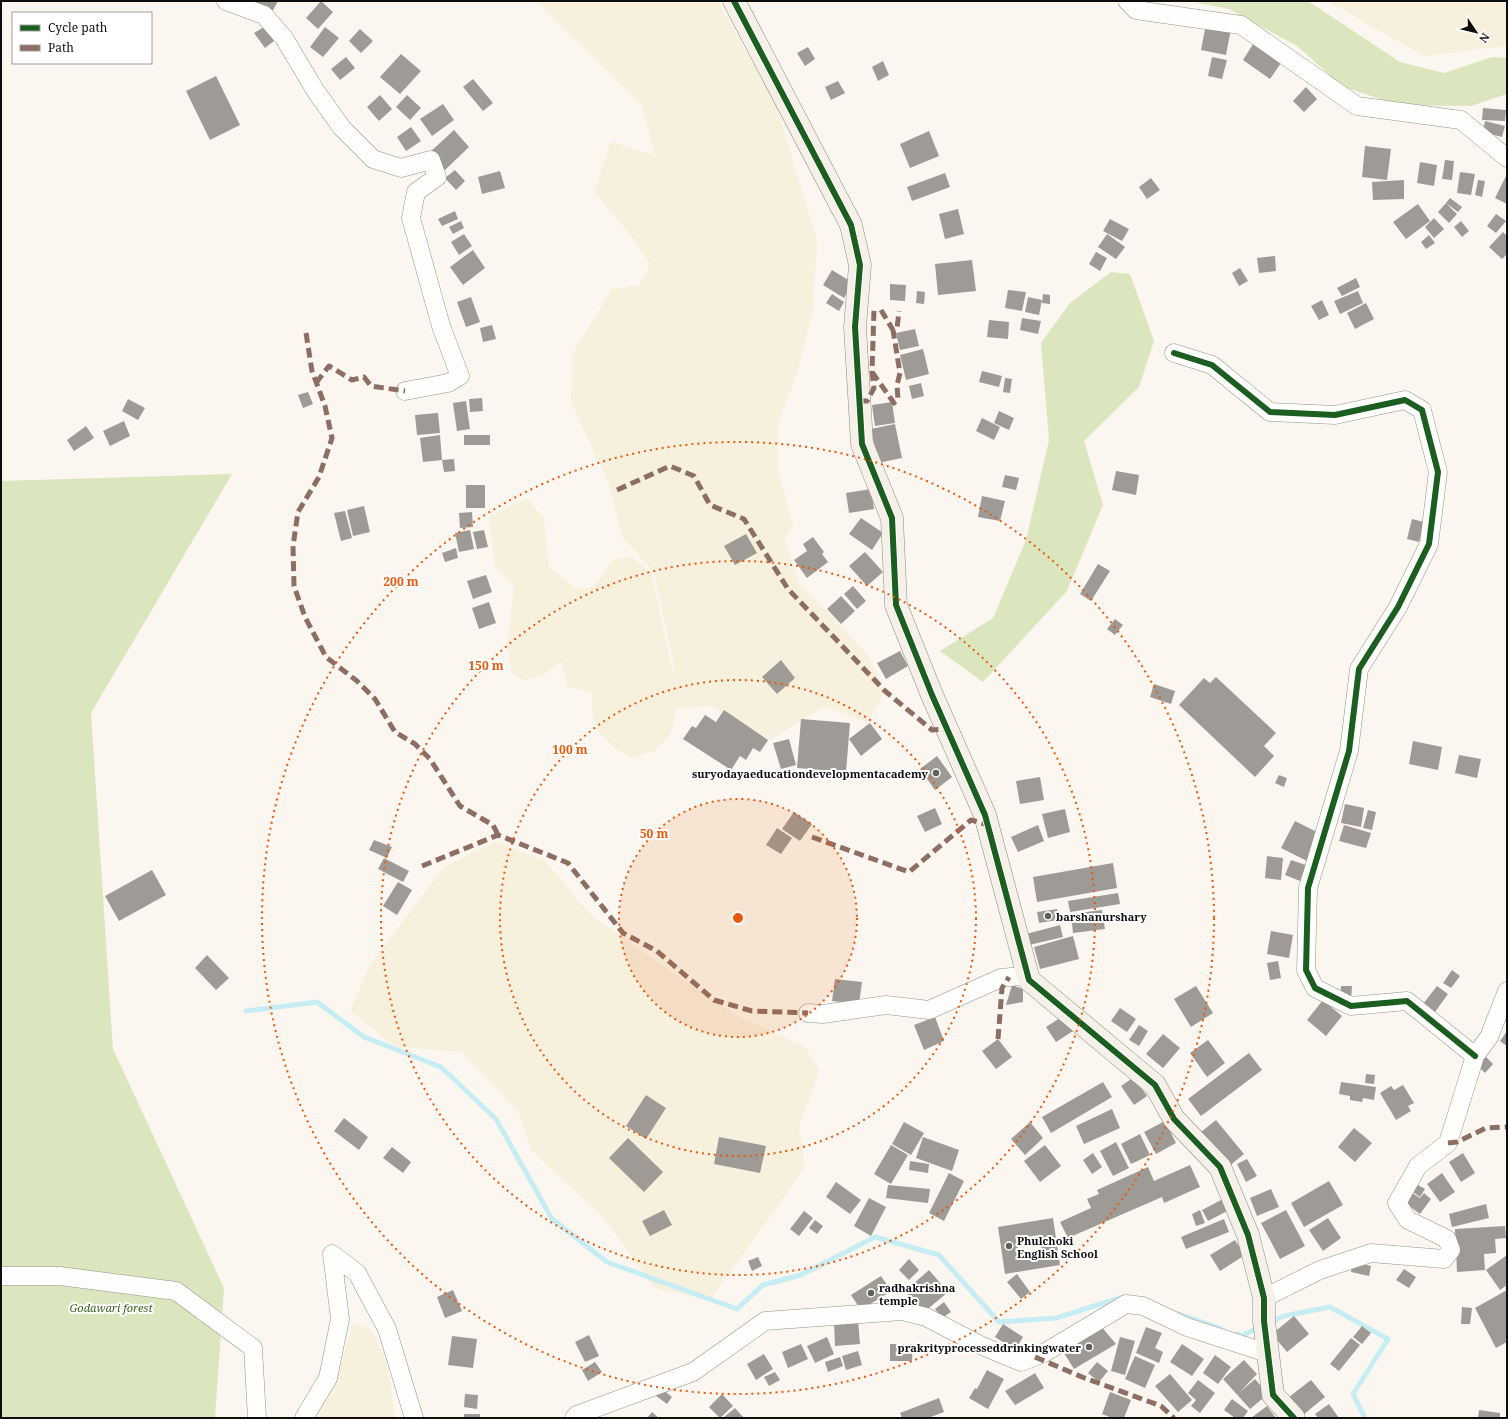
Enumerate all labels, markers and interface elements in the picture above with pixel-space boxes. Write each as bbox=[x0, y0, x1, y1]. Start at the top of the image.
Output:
legend bbox=[12, 12, 152, 64]
north arrow bbox=[1456, 12, 1496, 52]
text: Cycle path bbox=[48, 19, 108, 36]
text: N bbox=[1476, 30, 1493, 46]
text: Path bbox=[48, 39, 74, 56]
text: 200 m bbox=[383, 573, 419, 590]
text: 150 m bbox=[468, 657, 504, 674]
text: 100 m bbox=[552, 741, 588, 758]
place label: suryodayaeducationdevelopmentacademy bbox=[692, 766, 929, 781]
marker: suryodayaeducationdevelopmentacademy bbox=[931, 768, 941, 778]
text: 50 m bbox=[640, 825, 668, 842]
place label: barshanurshary bbox=[1056, 909, 1147, 924]
centre of rings bbox=[731, 911, 745, 925]
marker: barshanurshary bbox=[1043, 911, 1053, 921]
place label: Phulchoki English School bbox=[1017, 1233, 1098, 1261]
marker: Phulchoki English School bbox=[1004, 1241, 1014, 1251]
place label: radhakrishna temple bbox=[879, 1280, 956, 1308]
marker: radhakrishna temple bbox=[866, 1288, 876, 1298]
park label: Godawari forest bbox=[70, 1300, 153, 1315]
place label: prakrityprocesseddrinkingwater bbox=[898, 1340, 1081, 1355]
marker: prakrityprocesseddrinkingwater bbox=[1084, 1342, 1094, 1352]

